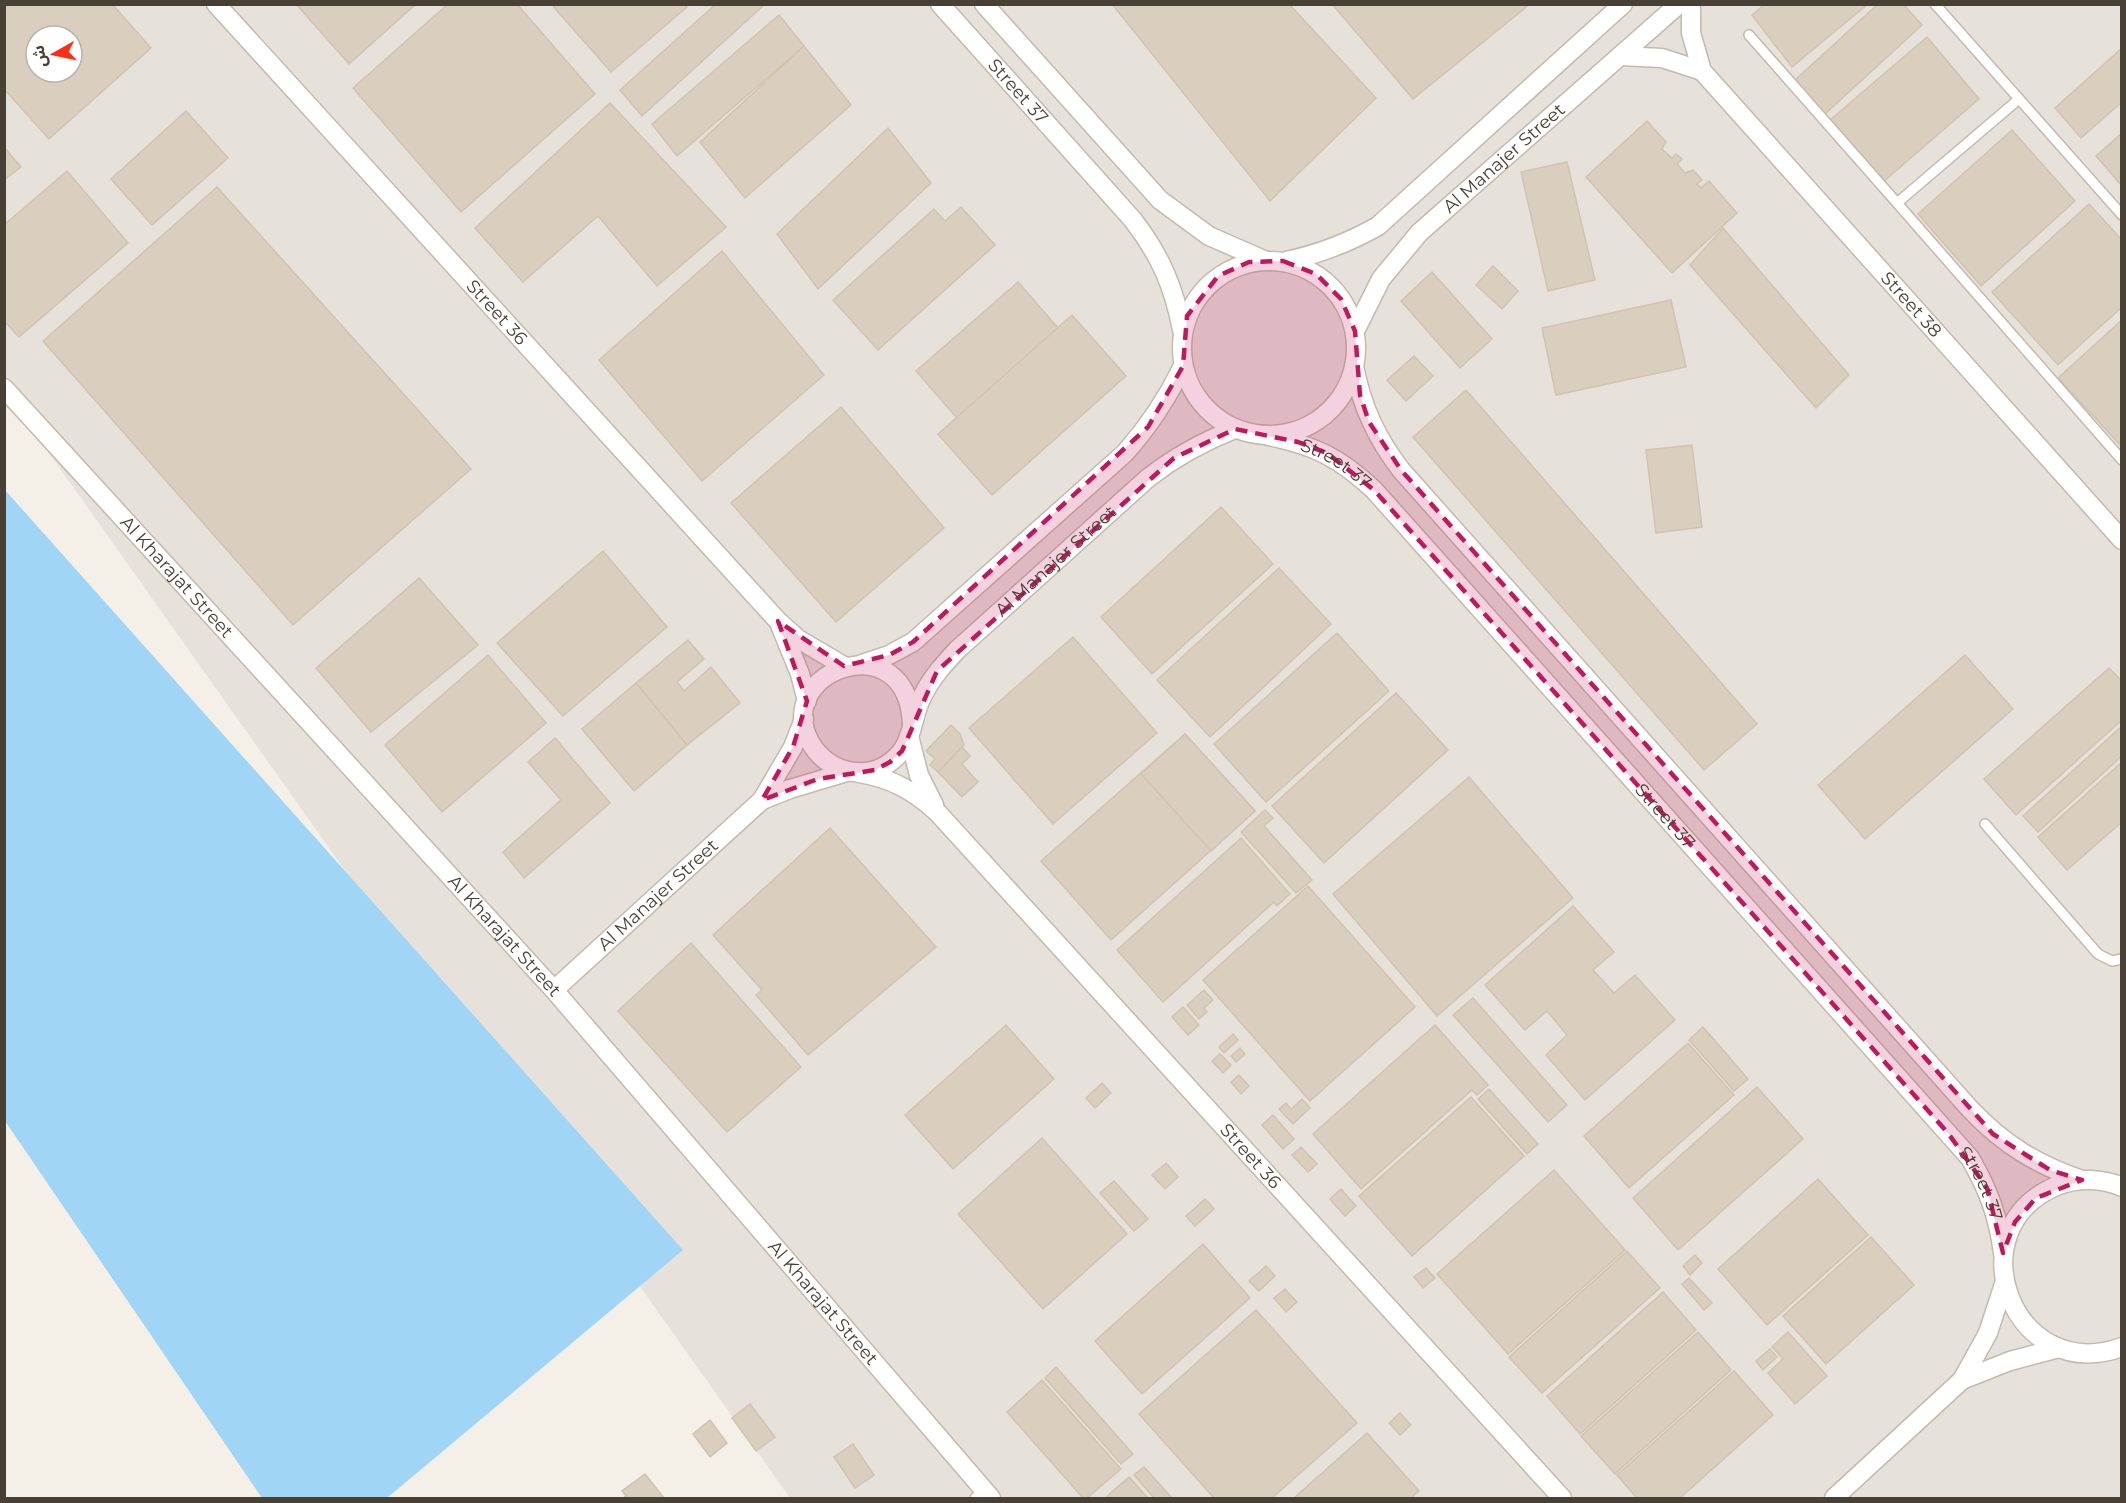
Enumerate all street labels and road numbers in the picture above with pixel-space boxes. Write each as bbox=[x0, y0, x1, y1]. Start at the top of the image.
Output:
street label: Street 37 bbox=[983, 54, 1053, 128]
street label: Al Manajer Street bbox=[1438, 99, 1569, 218]
street label: Street 38 bbox=[1876, 267, 1946, 342]
street label: Street 36 bbox=[462, 275, 532, 349]
street label: Street 37 bbox=[1297, 434, 1376, 493]
street label: Al Manajer Street bbox=[991, 501, 1121, 621]
street label: Al Kharajat Street bbox=[116, 512, 238, 642]
street label: Street 37 bbox=[1630, 779, 1700, 853]
street label: Al Manajer Street bbox=[593, 834, 723, 955]
street label: Al Kharajat Street bbox=[443, 870, 566, 1001]
street label: Street 36 bbox=[1215, 1119, 1286, 1193]
street label: Street 37 bbox=[1954, 1142, 2007, 1223]
street label: Al Kharajat Street bbox=[763, 1236, 883, 1370]

